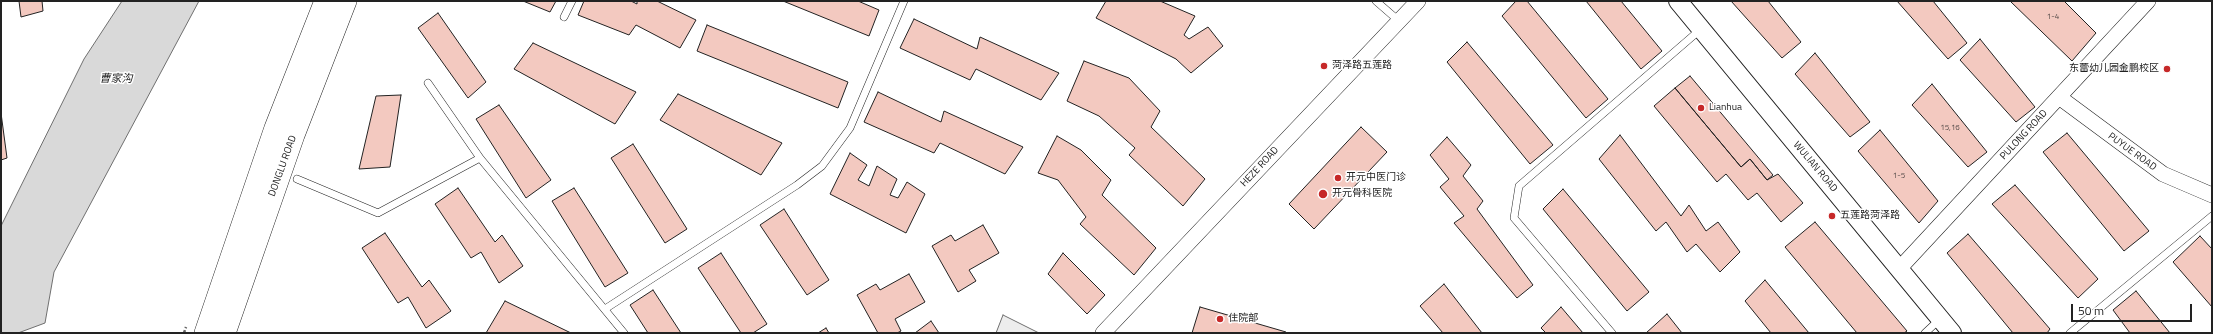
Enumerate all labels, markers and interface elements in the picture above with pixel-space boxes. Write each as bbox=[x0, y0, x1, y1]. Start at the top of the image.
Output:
house number: 1-4 bbox=[2047, 12, 2059, 22]
place label: 菏泽路五莲路 bbox=[1332, 60, 1392, 72]
marker: 菏泽路五莲路 bbox=[1319, 61, 1329, 71]
place label: 东蕾幼儿园金鹏校区 bbox=[2069, 63, 2159, 75]
marker: 东蕾幼儿园金鹏校区 bbox=[2162, 64, 2172, 74]
water label: 曹家沟 bbox=[100, 72, 132, 86]
place label: Lianhua bbox=[1709, 102, 1742, 114]
marker: Lianhua bbox=[1696, 103, 1706, 113]
street label: PULONG ROAD bbox=[1998, 108, 2050, 162]
house number: 15,16 bbox=[1940, 123, 1960, 133]
street label: PUYUE ROAD bbox=[2105, 130, 2159, 174]
street label: DONGLU ROAD bbox=[266, 134, 300, 198]
street label: WULIAN ROAD bbox=[1790, 139, 1840, 195]
street label: HEZE ROAD bbox=[1238, 144, 1282, 190]
house number: 1-5 bbox=[1893, 171, 1905, 181]
place label: 开元中医门诊 bbox=[1346, 172, 1406, 184]
marker: 开元中医门诊 bbox=[1333, 173, 1343, 183]
marker: 开元骨科医院 bbox=[1317, 188, 1329, 200]
place label: 开元骨科医院 bbox=[1332, 188, 1392, 200]
place label: 五莲路菏泽路 bbox=[1840, 210, 1900, 222]
marker: 五莲路菏泽路 bbox=[1827, 211, 1837, 221]
scale bar bbox=[2073, 296, 2194, 322]
text: 50 m bbox=[2078, 301, 2104, 320]
place label: 住院部 bbox=[1228, 313, 1258, 325]
marker: 住院部 bbox=[1215, 314, 1225, 324]

